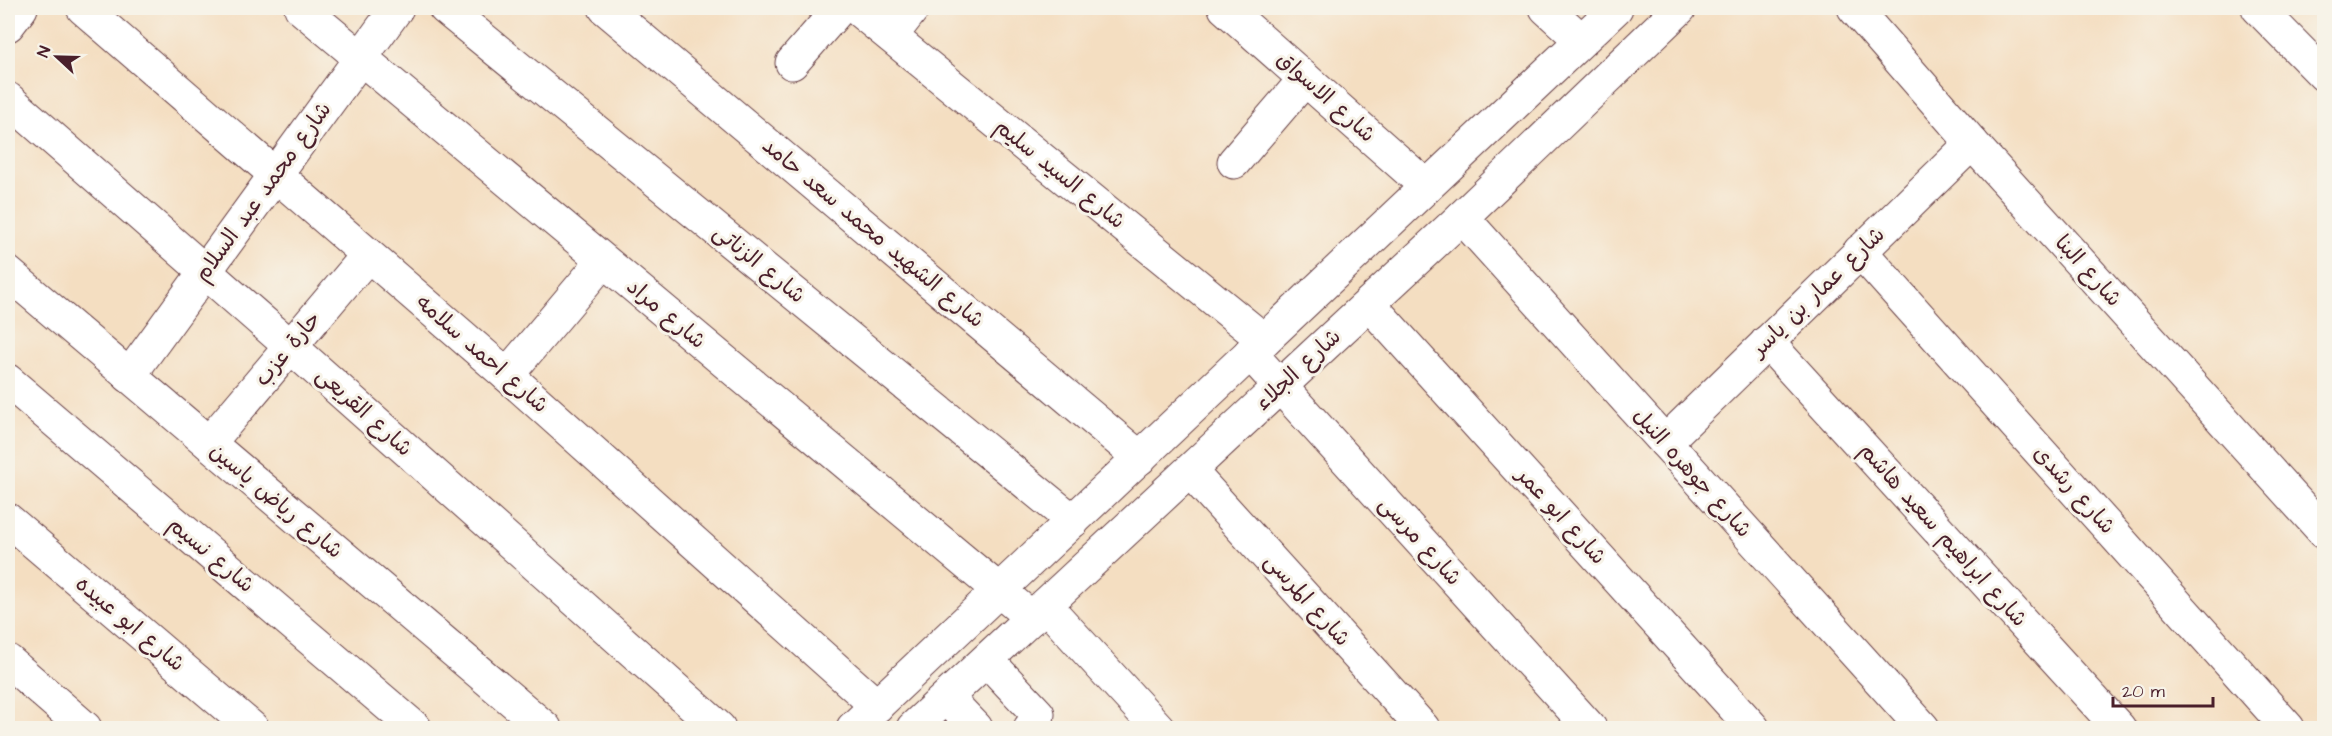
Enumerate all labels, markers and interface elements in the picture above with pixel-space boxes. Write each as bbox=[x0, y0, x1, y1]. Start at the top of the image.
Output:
north arrow bbox=[27, 27, 87, 87]
text: N bbox=[32, 43, 56, 61]
street label: شارع الاسواق bbox=[1270, 44, 1382, 150]
street label: شارع محمد عبد السلام bbox=[187, 96, 339, 288]
street label: شارع السيد سليم bbox=[988, 112, 1132, 236]
street label: شارع الشهيد محمد سعد حامد bbox=[755, 131, 991, 335]
street label: شارع الزناتى bbox=[706, 217, 812, 311]
street label: شارع عمار بن ياسر bbox=[1743, 220, 1892, 366]
street label: شارع البنا bbox=[2047, 228, 2129, 314]
street label: شارع مراد bbox=[620, 272, 712, 356]
street label: شارع احمد سلامه bbox=[409, 288, 555, 420]
street label: حارة عزب bbox=[247, 305, 329, 393]
street label: شارع الجلاء bbox=[1248, 322, 1348, 418]
street label: شارع القريعى bbox=[309, 360, 419, 464]
street label: شارع جوهره النيل bbox=[1625, 401, 1759, 545]
street label: شارع رياض ياسين bbox=[203, 436, 349, 566]
street label: شارع ابراهيم سعيد هاشم bbox=[1852, 436, 2034, 634]
street label: شارع رشدى bbox=[2026, 439, 2122, 541]
street label: شارع ابو عمر bbox=[1507, 459, 1613, 572]
street label: شارع مرسى bbox=[1371, 489, 1469, 593]
street label: شارع نسيم bbox=[161, 510, 261, 600]
street label: شارع المرسى bbox=[1257, 547, 1357, 653]
street label: شارع ابو عبيده bbox=[69, 569, 191, 679]
scale bar bbox=[2113, 670, 2214, 708]
text: 20 m bbox=[2122, 679, 2165, 704]

